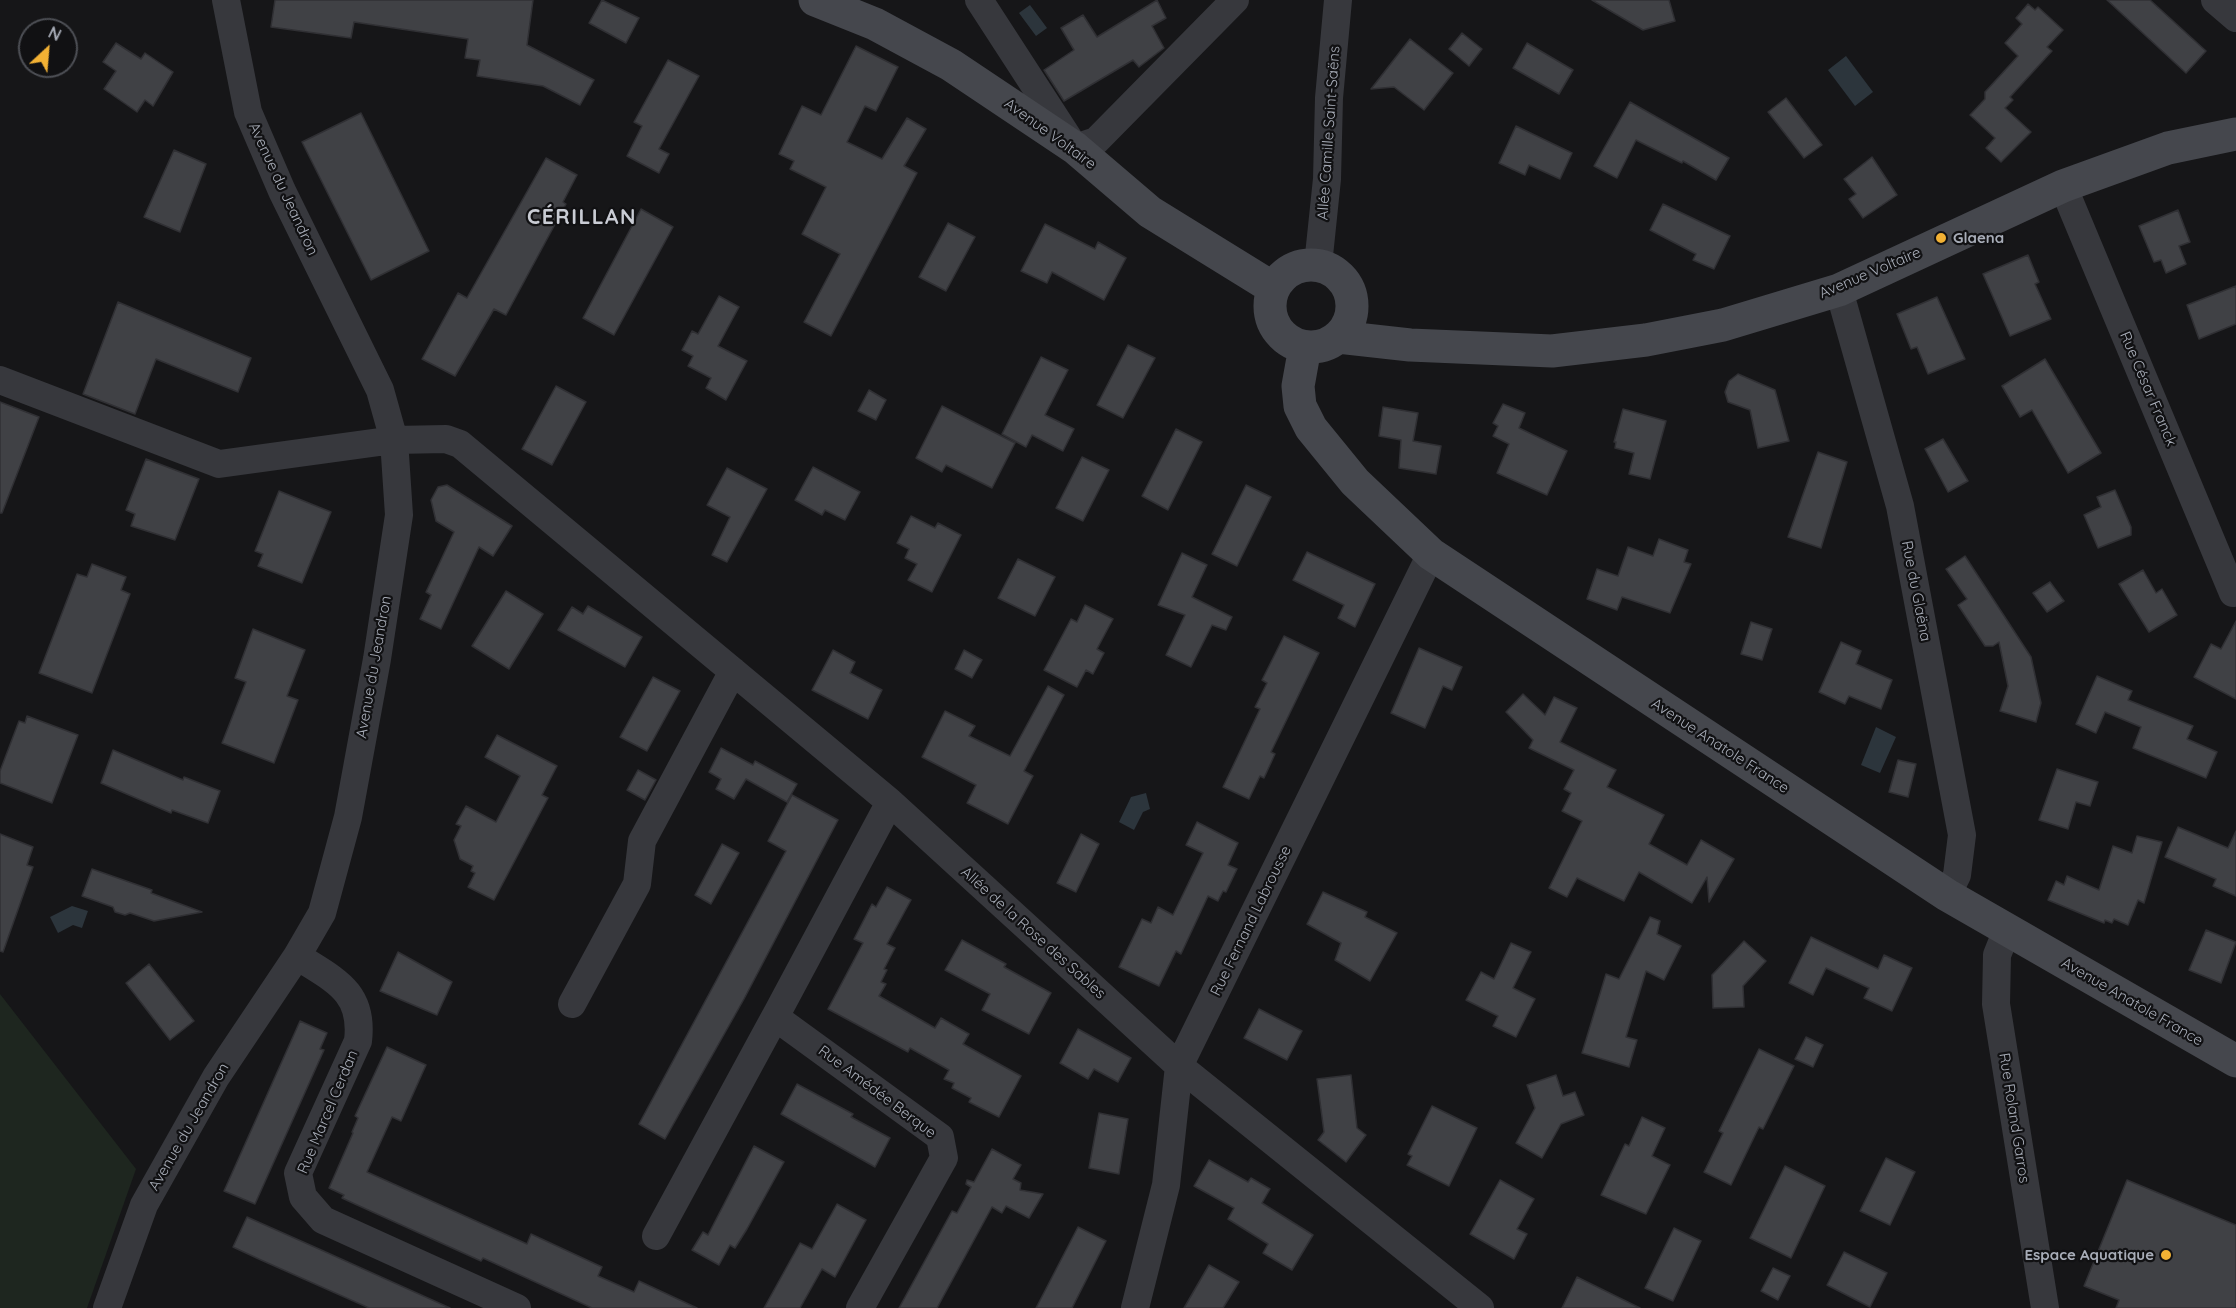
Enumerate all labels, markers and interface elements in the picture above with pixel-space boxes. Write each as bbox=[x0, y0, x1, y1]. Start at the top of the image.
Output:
north arrow bbox=[18, 18, 78, 78]
text: N bbox=[45, 22, 65, 45]
street label: Allée Camille Saint-Saëns bbox=[1314, 45, 1344, 221]
street label: Avenue Voltaire bbox=[1001, 95, 1099, 173]
street label: Avenue du Jeandron bbox=[244, 120, 322, 258]
district label: CÉRILLAN bbox=[527, 205, 637, 231]
place label: Glaena bbox=[1953, 229, 2004, 247]
marker: Glaena bbox=[1934, 231, 1948, 245]
street label: Avenue Voltaire bbox=[1816, 243, 1924, 303]
street label: Rue César Franck bbox=[2116, 329, 2180, 449]
street label: Rue du Glaëna bbox=[1897, 539, 1935, 643]
street label: Avenue du Jeandron bbox=[353, 594, 395, 740]
street label: Avenue Anatole France bbox=[1648, 695, 1792, 797]
street label: Rue Fernand Labrousse bbox=[1207, 843, 1295, 999]
street label: Allée de la Rose des Sables bbox=[957, 863, 1109, 1003]
street label: Avenue Anatole France bbox=[2058, 954, 2206, 1050]
street label: Rue Amédée Berque bbox=[815, 1042, 939, 1142]
street label: Rue Marcel Cerdan bbox=[294, 1048, 362, 1176]
street label: Rue Roland Garros bbox=[1995, 1052, 2033, 1184]
street label: Avenue du Jeandron bbox=[145, 1060, 233, 1194]
place label: Espace Aquatique bbox=[2025, 1246, 2154, 1264]
marker: Espace Aquatique bbox=[2159, 1248, 2173, 1262]

